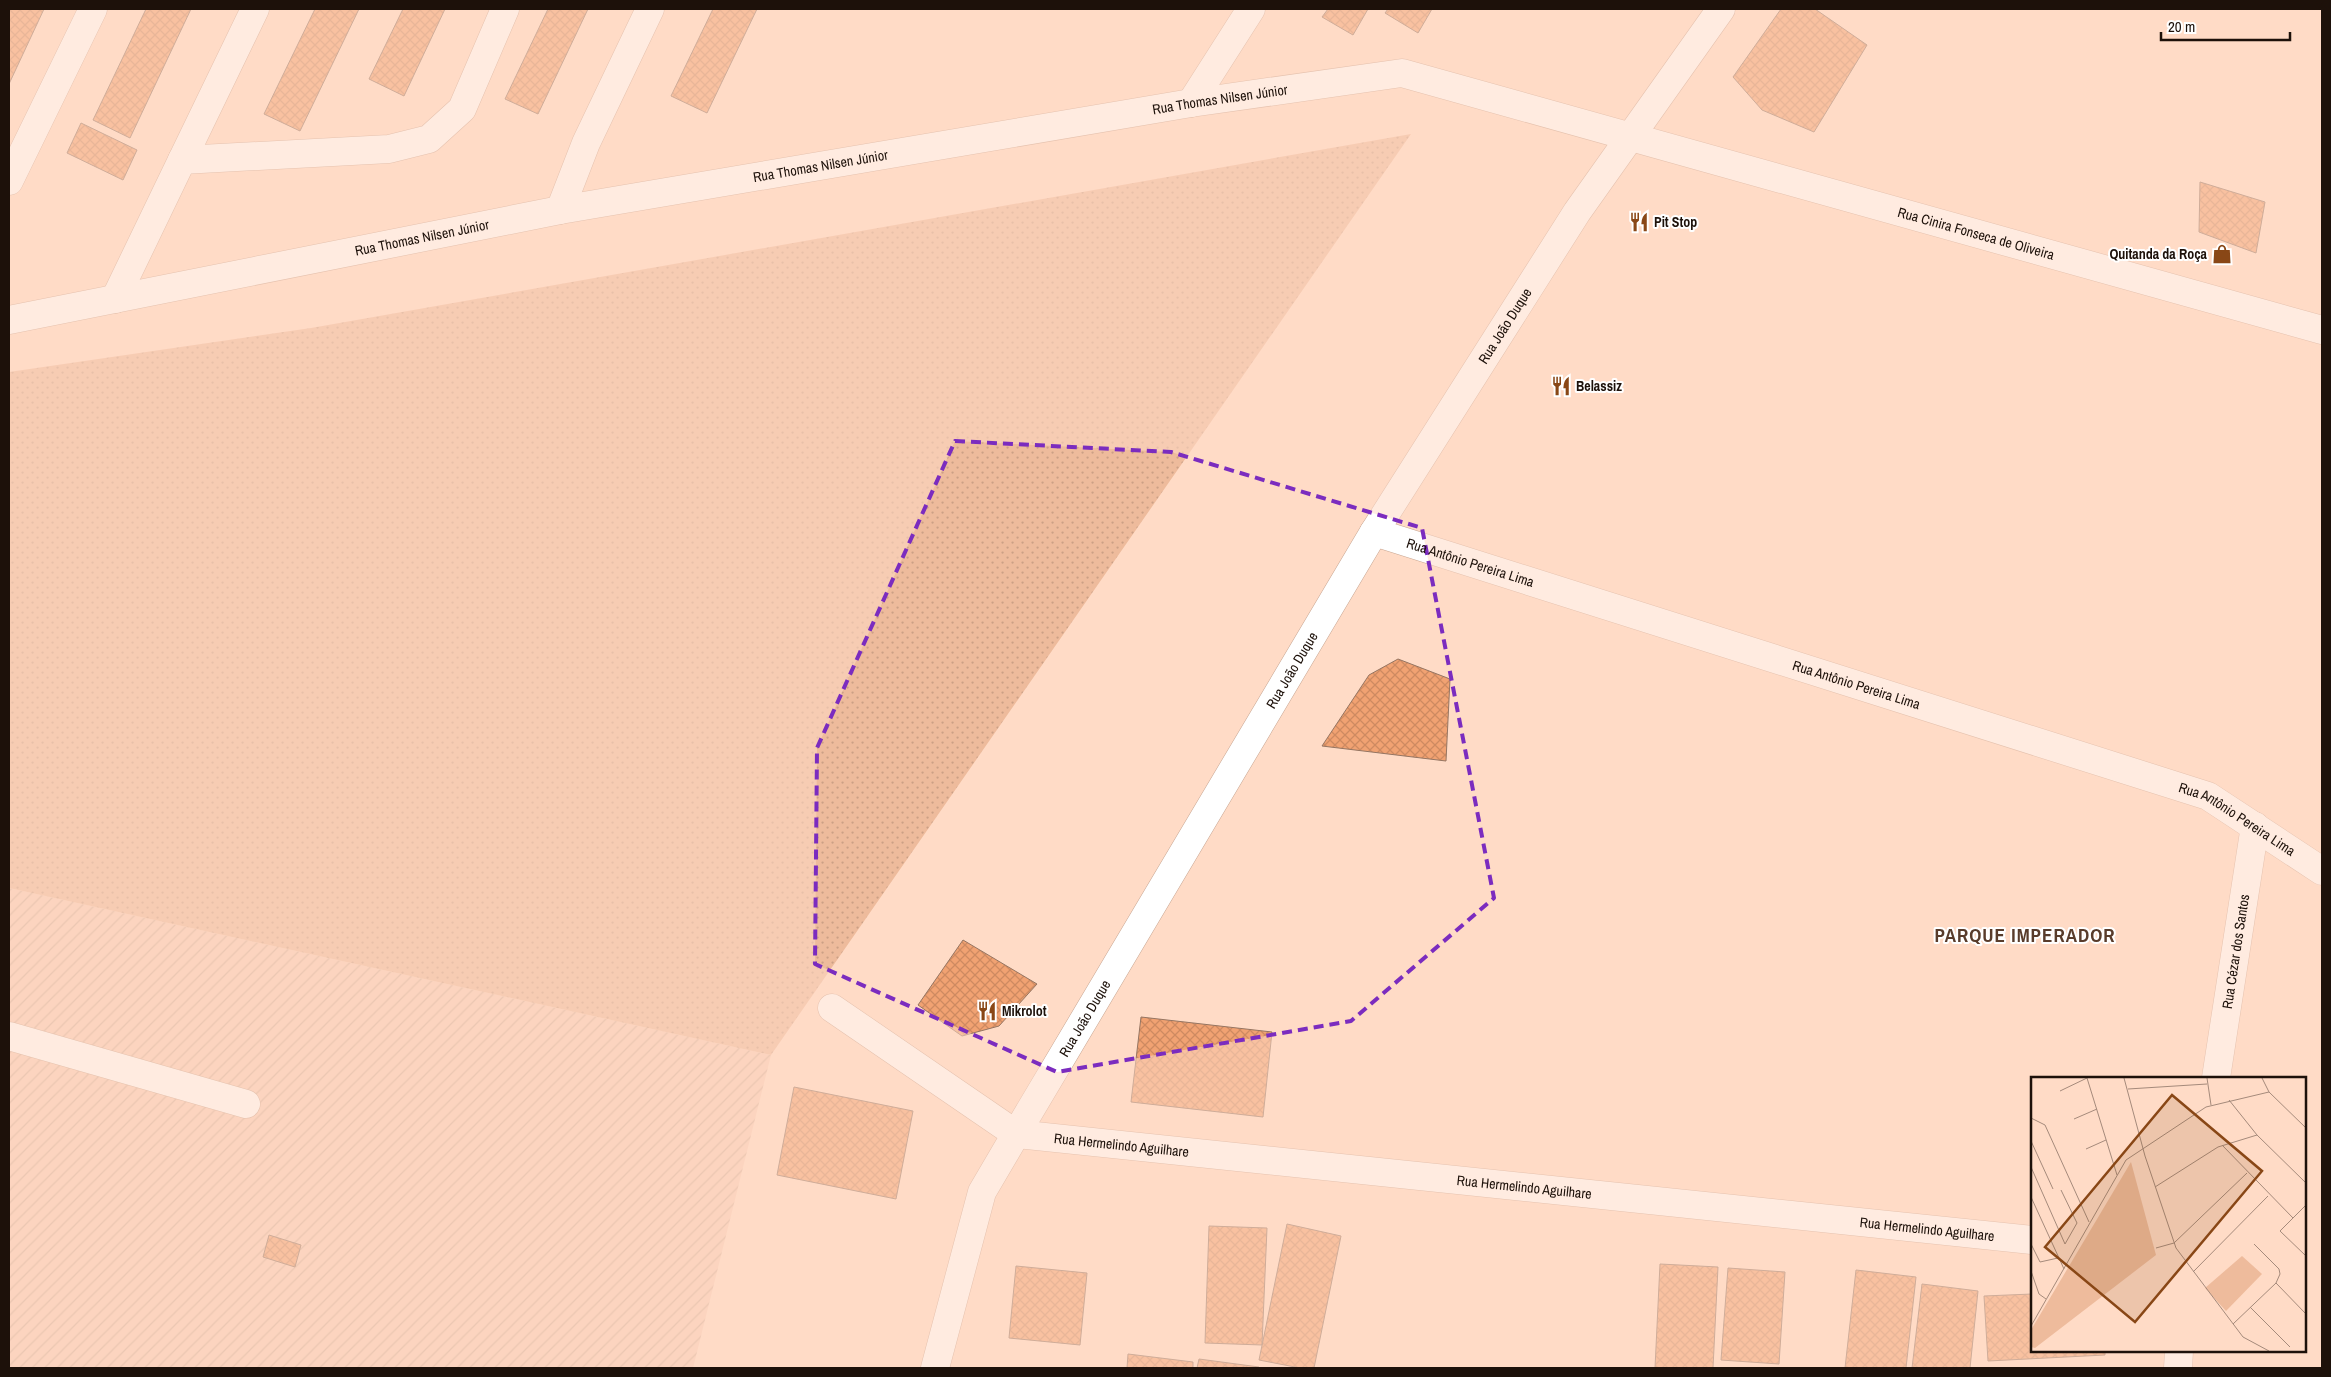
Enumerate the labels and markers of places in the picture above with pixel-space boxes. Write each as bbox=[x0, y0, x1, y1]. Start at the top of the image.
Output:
restaurant icon: Pit Stop bbox=[1628, 211, 1650, 233]
place label: Pit Stop bbox=[1654, 213, 1697, 231]
shop icon: Quitanda da Roça bbox=[2211, 243, 2233, 265]
place label: Quitanda da Roça bbox=[2109, 245, 2208, 263]
restaurant icon: Belassiz bbox=[1550, 375, 1572, 397]
place label: Belassiz bbox=[1576, 377, 1622, 395]
restaurant icon: Mikrolot bbox=[976, 1000, 998, 1022]
place label: Mikrolot bbox=[1002, 1002, 1047, 1020]

